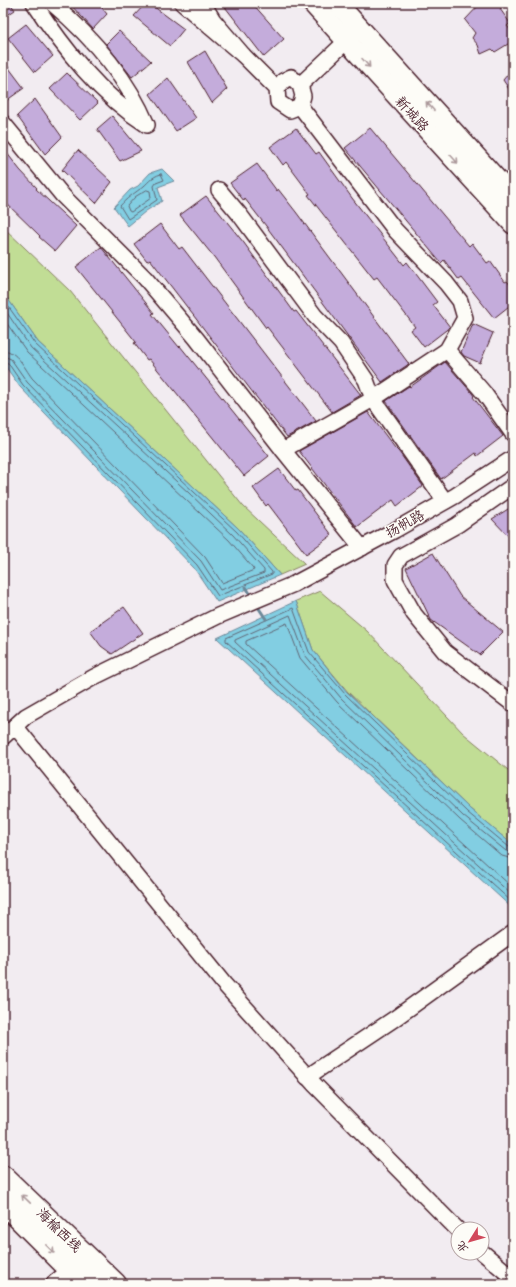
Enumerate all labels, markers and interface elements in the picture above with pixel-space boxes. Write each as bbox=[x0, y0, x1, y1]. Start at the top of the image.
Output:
one-way arrow bbox=[361, 58, 371, 68]
street label: 新城路 bbox=[392, 93, 432, 135]
one-way arrow bbox=[426, 101, 435, 111]
one-way arrow bbox=[449, 154, 458, 164]
street label: 扬帆路 bbox=[383, 506, 427, 542]
one-way arrow bbox=[21, 1194, 31, 1204]
street label: 海榆西线 bbox=[33, 1204, 85, 1256]
north arrow bbox=[450, 1221, 490, 1261]
text: 北 bbox=[454, 1238, 471, 1255]
one-way arrow bbox=[45, 1245, 55, 1254]

